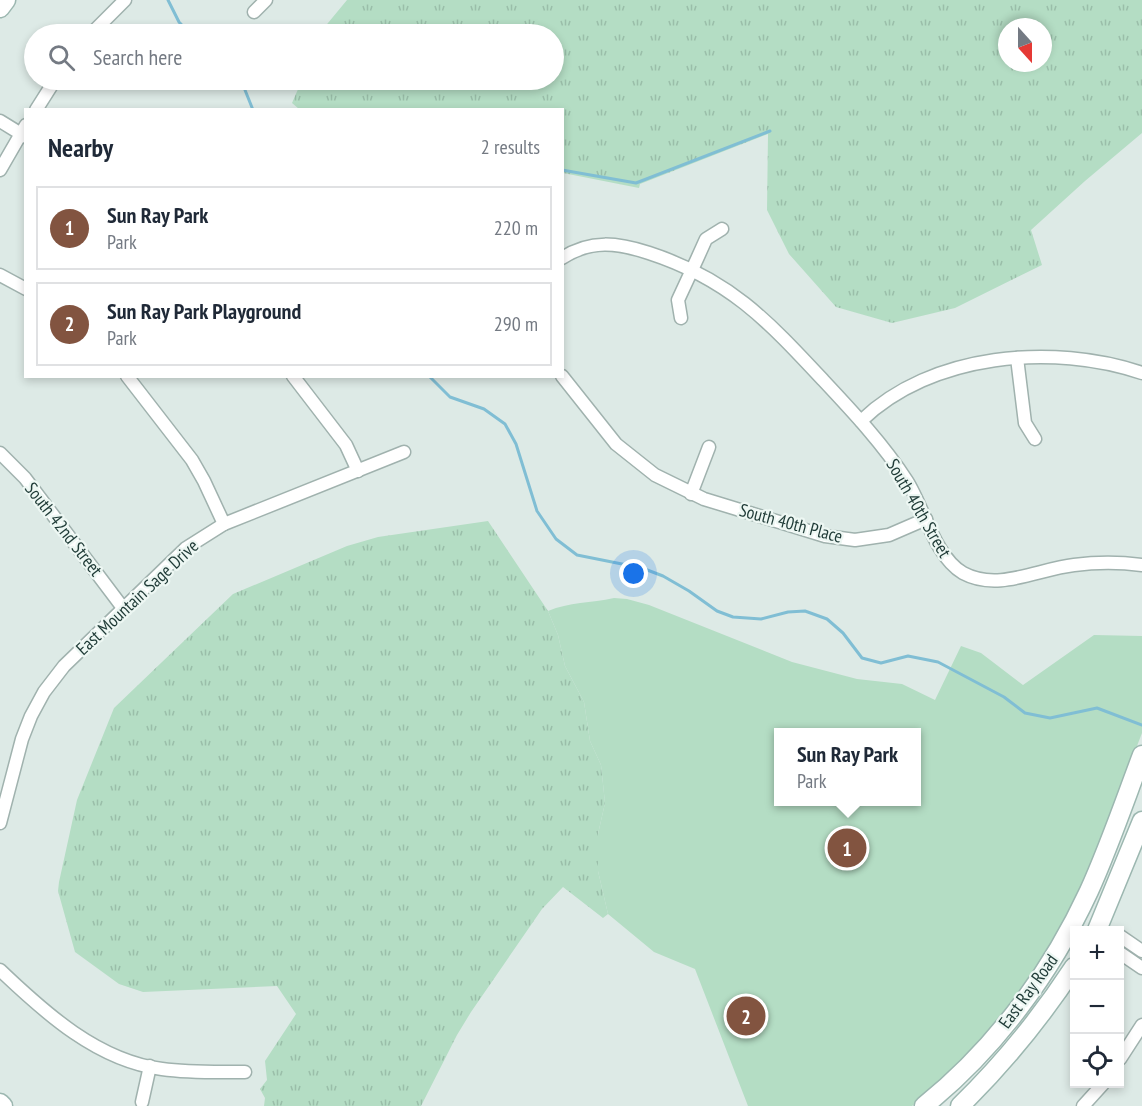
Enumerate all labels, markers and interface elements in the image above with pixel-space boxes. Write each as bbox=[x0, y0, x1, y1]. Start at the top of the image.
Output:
north arrow bbox=[998, 18, 1052, 72]
search box bbox=[24, 24, 564, 90]
icon: search bbox=[45, 41, 78, 74]
text: Search here bbox=[93, 43, 182, 71]
text: Nearby bbox=[48, 131, 113, 164]
text: 2 results bbox=[481, 134, 540, 160]
text: Sun Ray Park bbox=[107, 201, 208, 229]
text: 1 bbox=[65, 215, 74, 241]
text: 220 m bbox=[494, 215, 538, 241]
text: Park bbox=[107, 229, 137, 255]
text: Sun Ray Park Playground bbox=[107, 297, 301, 325]
text: 2 bbox=[65, 311, 74, 337]
text: 290 m bbox=[494, 311, 538, 337]
text: Park bbox=[107, 325, 137, 351]
street label: South 40th Street bbox=[882, 455, 957, 561]
street label: South 42nd Street bbox=[20, 477, 108, 581]
street label: South 40th Place bbox=[737, 498, 845, 548]
street label: East Mountain Sage Drive bbox=[71, 534, 203, 660]
your location bbox=[619, 559, 648, 588]
popup bbox=[774, 728, 921, 806]
text: Sun Ray Park bbox=[797, 740, 898, 768]
text: Park bbox=[797, 768, 827, 794]
pin: 1 bbox=[828, 826, 866, 870]
map controls bbox=[1070, 926, 1124, 1088]
button: + bbox=[1070, 926, 1124, 980]
street label: East Ray Road bbox=[993, 949, 1063, 1033]
button: − bbox=[1070, 980, 1124, 1034]
pin: 2 bbox=[726, 994, 766, 1038]
button: locate bbox=[1070, 1034, 1124, 1088]

